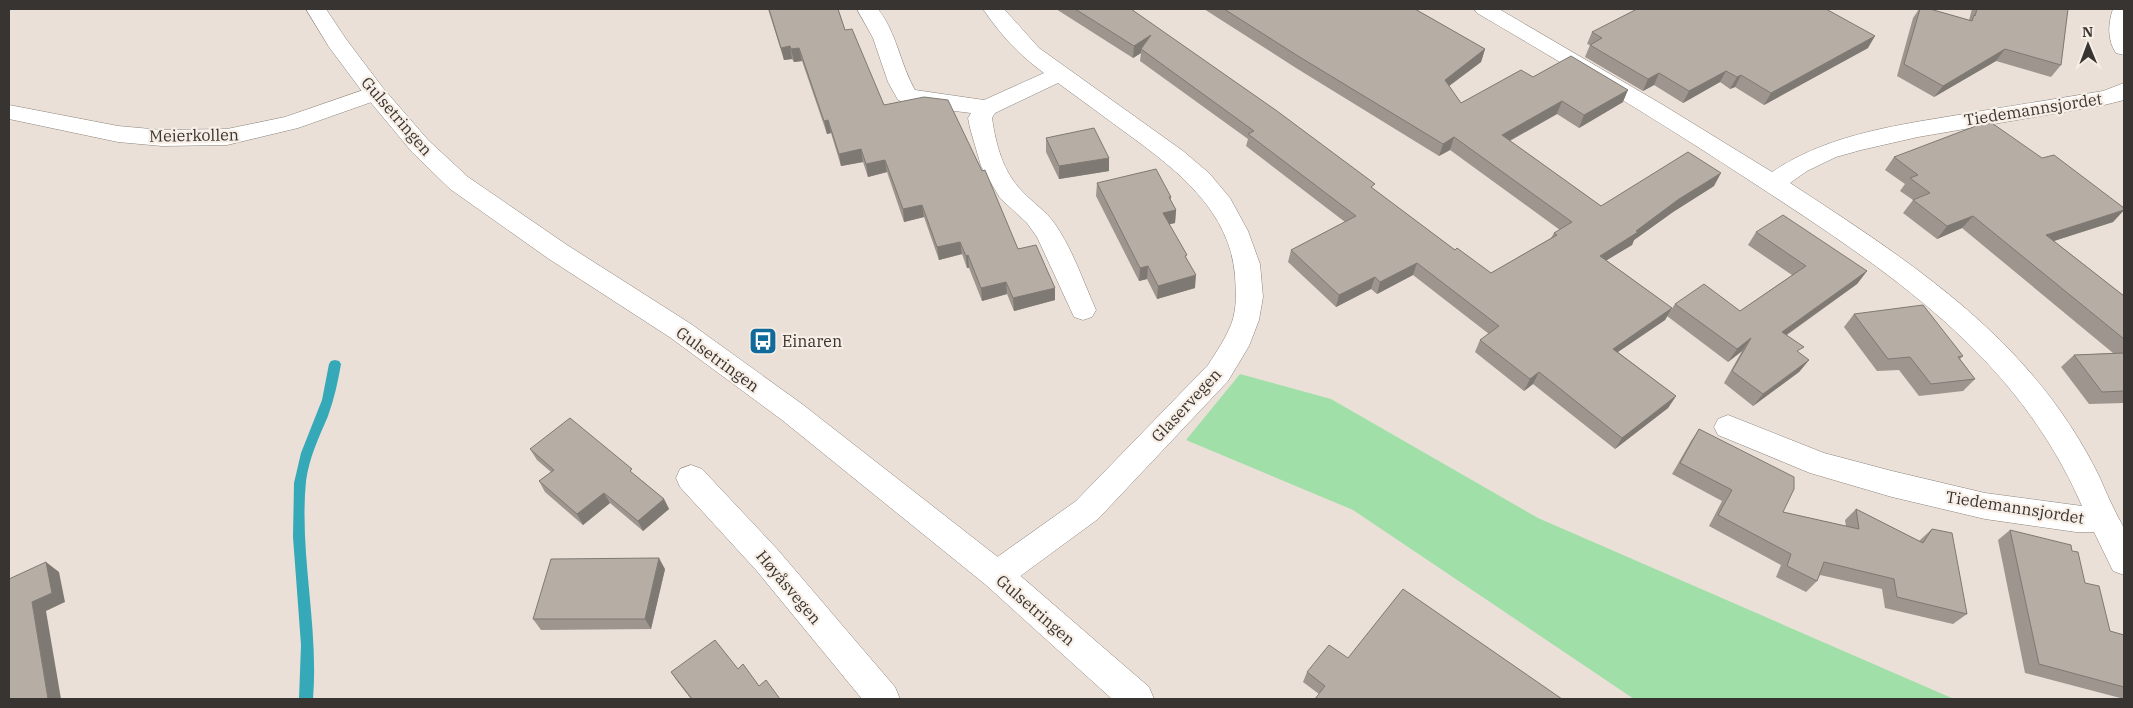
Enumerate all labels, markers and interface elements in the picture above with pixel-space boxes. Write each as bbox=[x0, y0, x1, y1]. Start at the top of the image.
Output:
north arrow bbox=[2063, 20, 2113, 70]
text: N bbox=[2082, 23, 2093, 41]
street label: Gulsetringen bbox=[357, 72, 437, 160]
street label: Tiedemannsjordet bbox=[1962, 88, 2104, 130]
street label: Meierkollen bbox=[149, 124, 239, 146]
street label: Gulsetringen bbox=[672, 322, 764, 396]
bus stop icon: Einaren bbox=[748, 326, 778, 356]
place label: Einaren bbox=[782, 331, 842, 351]
street label: Glaservegen bbox=[1147, 364, 1225, 446]
street label: Tiedemannsjordet bbox=[1944, 486, 2086, 528]
street label: Høyåsvegen bbox=[752, 546, 826, 628]
street label: Gulsetringen bbox=[992, 570, 1080, 650]

